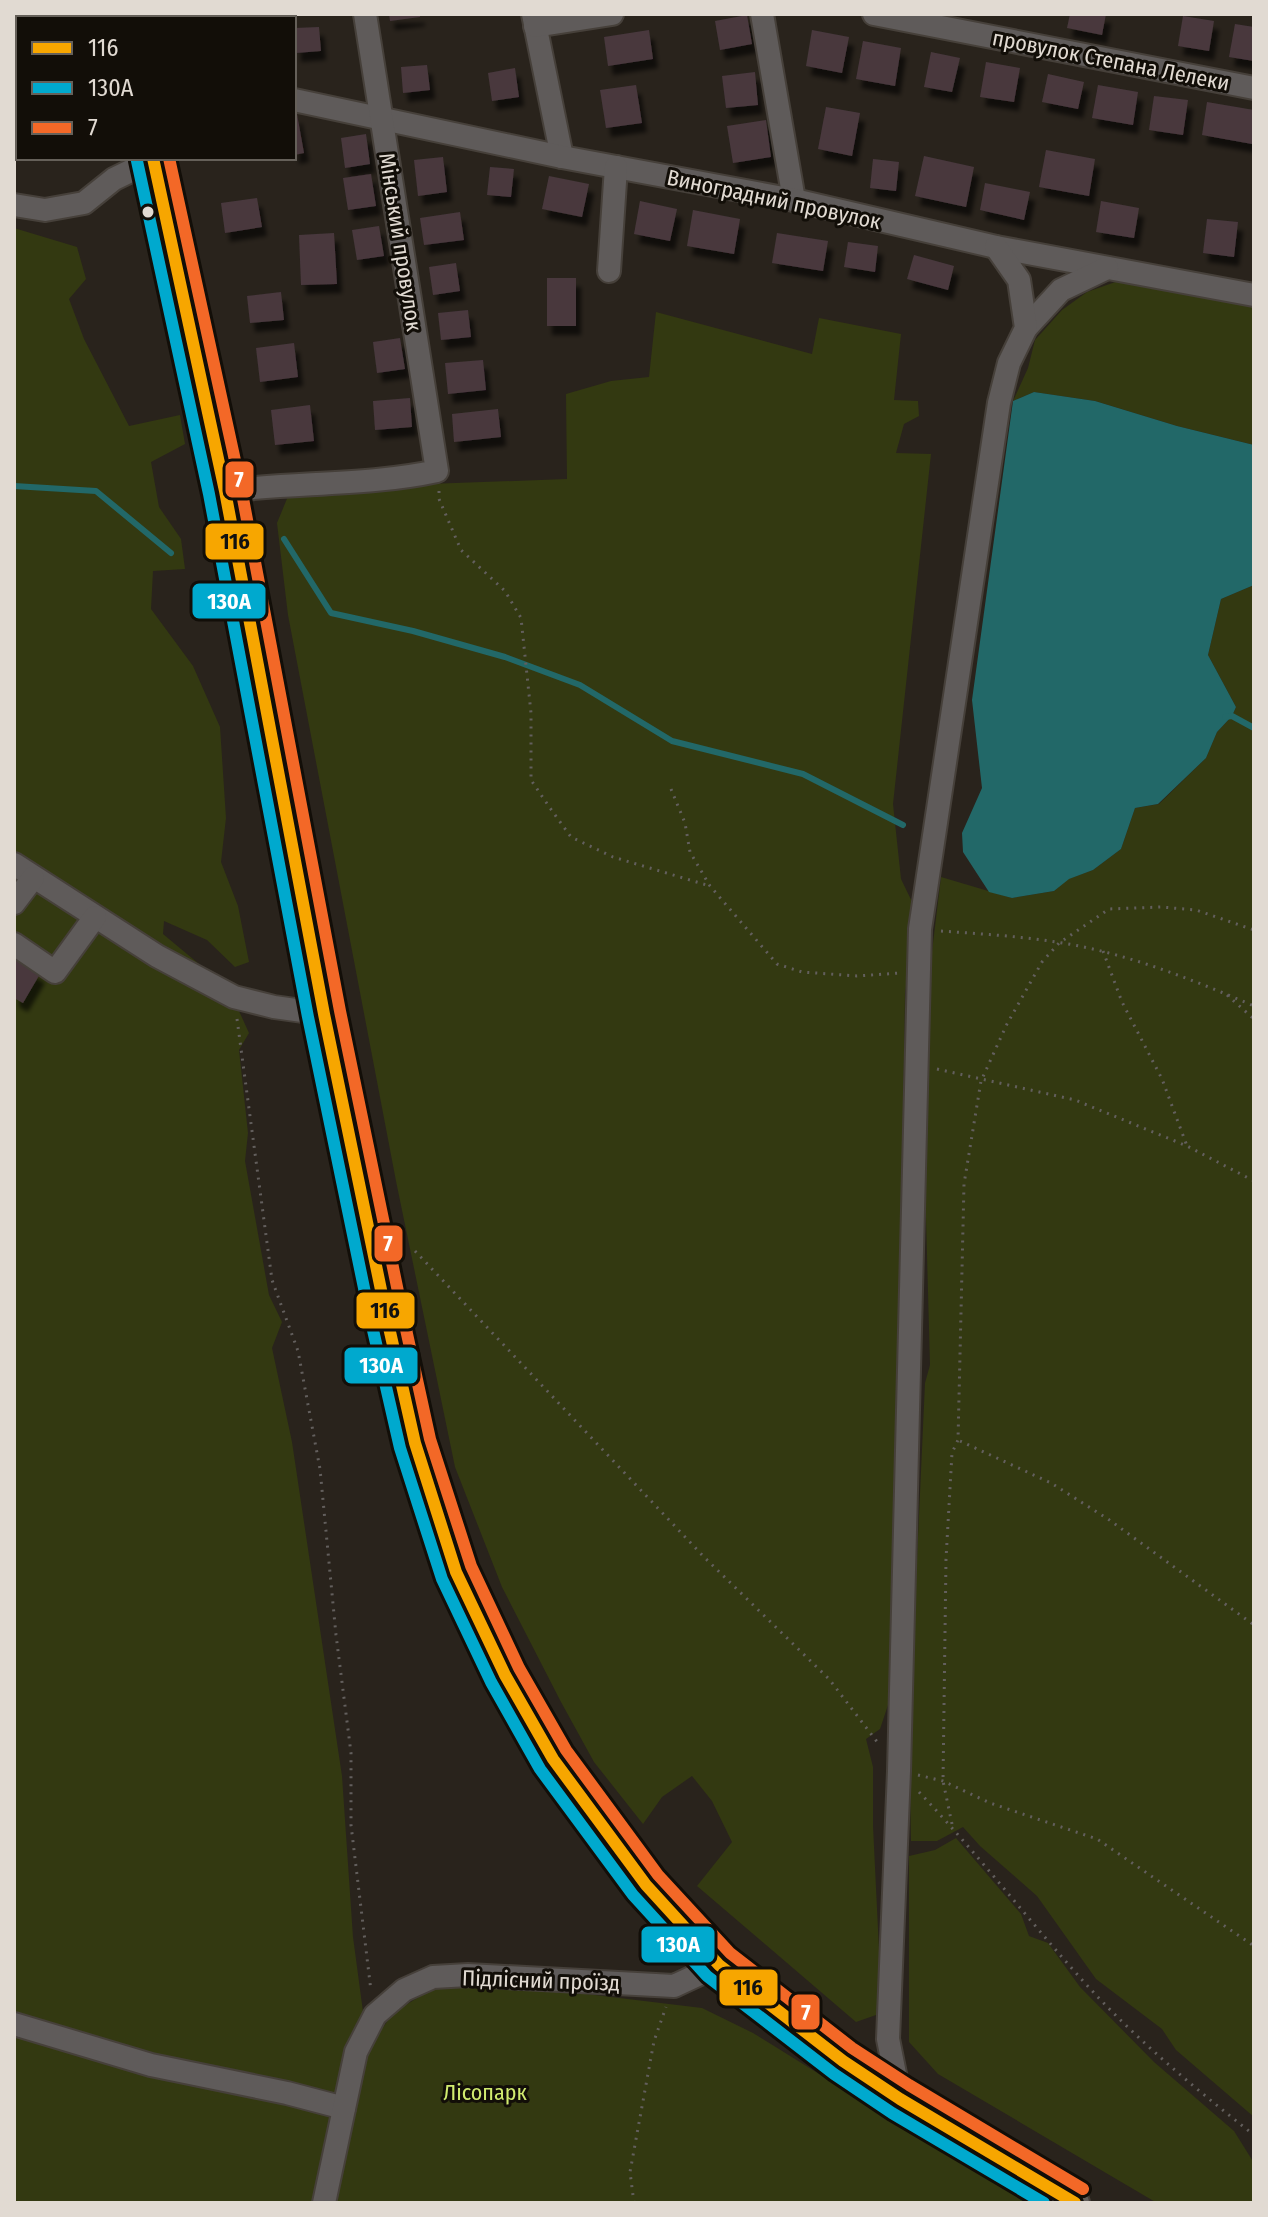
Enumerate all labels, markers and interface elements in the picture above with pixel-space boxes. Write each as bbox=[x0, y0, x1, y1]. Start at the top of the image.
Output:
legend bbox=[16, 16, 296, 160]
street label: провулок Степана Лелеки bbox=[990, 24, 1232, 97]
text: 116 bbox=[88, 34, 118, 62]
text: 130А bbox=[88, 74, 134, 102]
text: 7 bbox=[88, 114, 98, 142]
street label: Мінський провулок bbox=[373, 151, 428, 334]
street label: Виноградний провулок bbox=[664, 164, 884, 235]
unlabelled marker bbox=[140, 204, 156, 220]
line badge: 7 bbox=[224, 460, 255, 499]
text: 7 bbox=[234, 466, 244, 493]
line badge: 116 bbox=[204, 522, 265, 561]
text: 116 bbox=[220, 528, 250, 555]
line badge: 130А bbox=[191, 582, 267, 620]
text: 130А bbox=[207, 588, 252, 615]
line badge: 7 bbox=[373, 1224, 404, 1263]
text: 7 bbox=[383, 1230, 393, 1257]
line badge: 116 bbox=[355, 1291, 416, 1330]
text: 116 bbox=[370, 1297, 400, 1324]
line badge: 130А bbox=[343, 1346, 419, 1385]
text: 130А bbox=[359, 1352, 404, 1379]
line badge: 130А bbox=[640, 1925, 716, 1964]
text: 130А bbox=[656, 1931, 701, 1958]
street label: Підлісний проїзд bbox=[462, 1964, 620, 1997]
line badge: 116 bbox=[718, 1968, 779, 2007]
text: 116 bbox=[733, 1974, 763, 2001]
line badge: 7 bbox=[790, 1993, 821, 2031]
text: 7 bbox=[801, 1999, 811, 2026]
park label: Лісопарк bbox=[443, 2079, 527, 2106]

